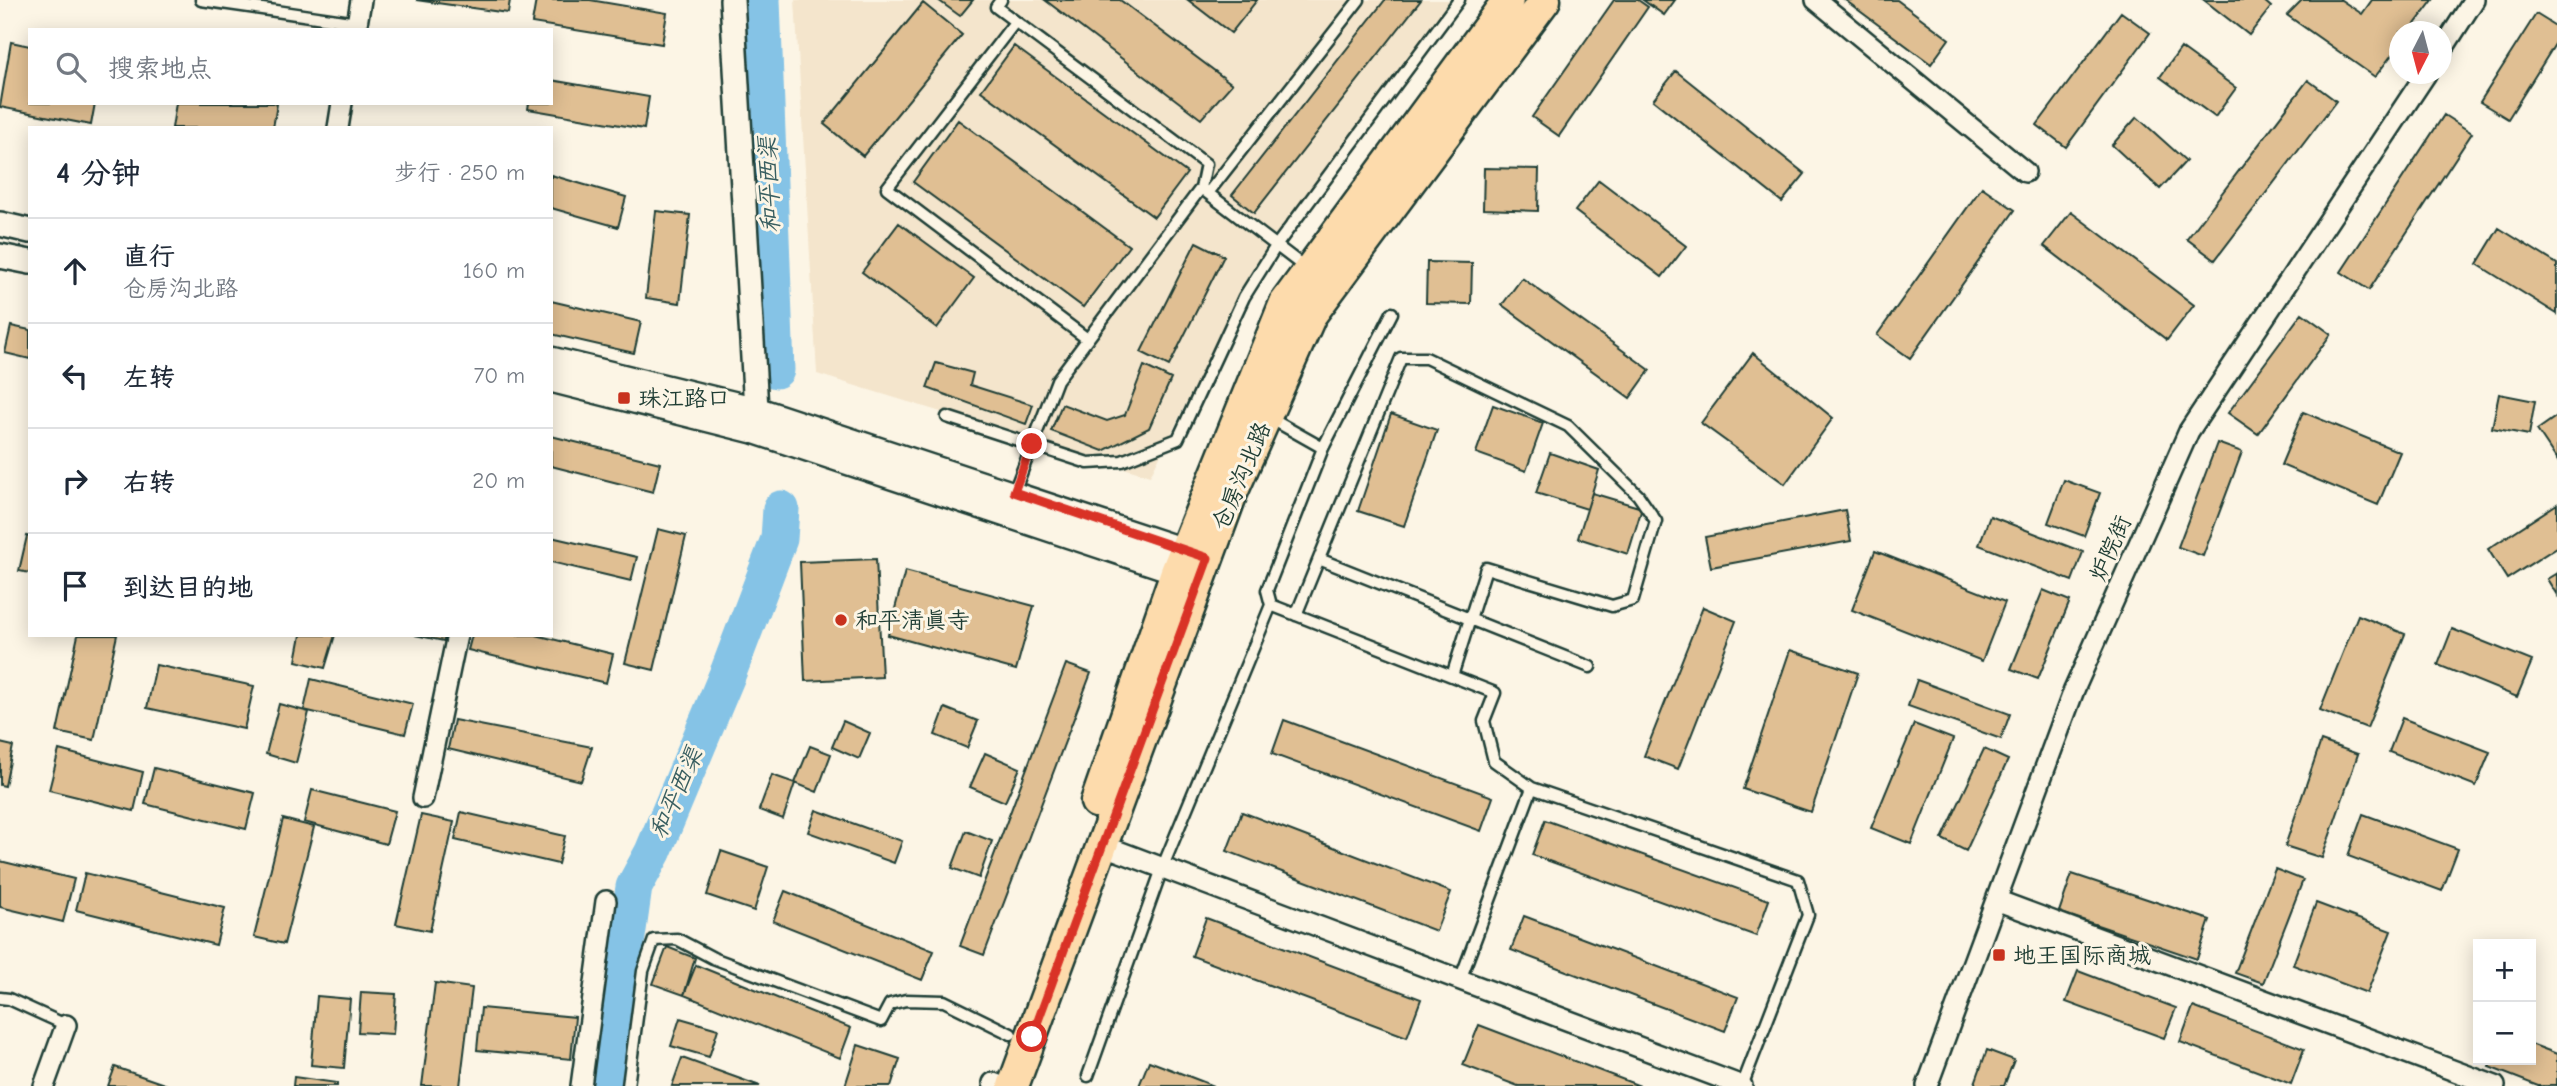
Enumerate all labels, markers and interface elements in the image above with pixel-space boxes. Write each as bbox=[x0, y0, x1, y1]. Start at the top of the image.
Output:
north arrow bbox=[2389, 21, 2452, 84]
search box bbox=[28, 28, 553, 105]
icon: search bbox=[52, 48, 90, 86]
text: 搜索地点 bbox=[108, 54, 212, 84]
water label: 和平西渠 bbox=[753, 135, 785, 233]
text: 4 分钟 bbox=[56, 156, 141, 191]
text: 步行 · 250 m bbox=[394, 159, 525, 186]
text: 直行 bbox=[123, 242, 175, 272]
icon: ahead bbox=[56, 252, 94, 290]
text: 160 m bbox=[463, 257, 525, 284]
text: 仓房沟北路 bbox=[123, 275, 238, 302]
icon: left bbox=[56, 357, 94, 395]
text: 70 m bbox=[473, 362, 525, 389]
text: 左转 bbox=[123, 363, 175, 393]
place label: 珠江路口 bbox=[638, 385, 730, 412]
marker: 珠江路口 bbox=[616, 390, 632, 406]
street label: 仓房沟北路 bbox=[1207, 418, 1276, 534]
route end bbox=[1016, 428, 1047, 459]
icon: right bbox=[56, 462, 94, 500]
text: 20 m bbox=[472, 467, 525, 494]
text: 右转 bbox=[123, 468, 175, 498]
street label: 炉院街 bbox=[2084, 511, 2137, 585]
icon: arrive bbox=[56, 567, 94, 605]
text: 到达目的地 bbox=[123, 573, 253, 603]
place label: 和平清真寺 bbox=[855, 607, 970, 634]
marker: 和平清真寺 bbox=[833, 612, 849, 628]
water label: 和平西渠 bbox=[644, 742, 709, 843]
map controls bbox=[2473, 939, 2536, 1065]
button: + bbox=[2473, 939, 2536, 1002]
place label: 地王国际商城 bbox=[2013, 942, 2151, 969]
marker: 地王国际商城 bbox=[1991, 947, 2007, 963]
button: − bbox=[2473, 1002, 2536, 1065]
route start bbox=[1016, 1021, 1047, 1052]

